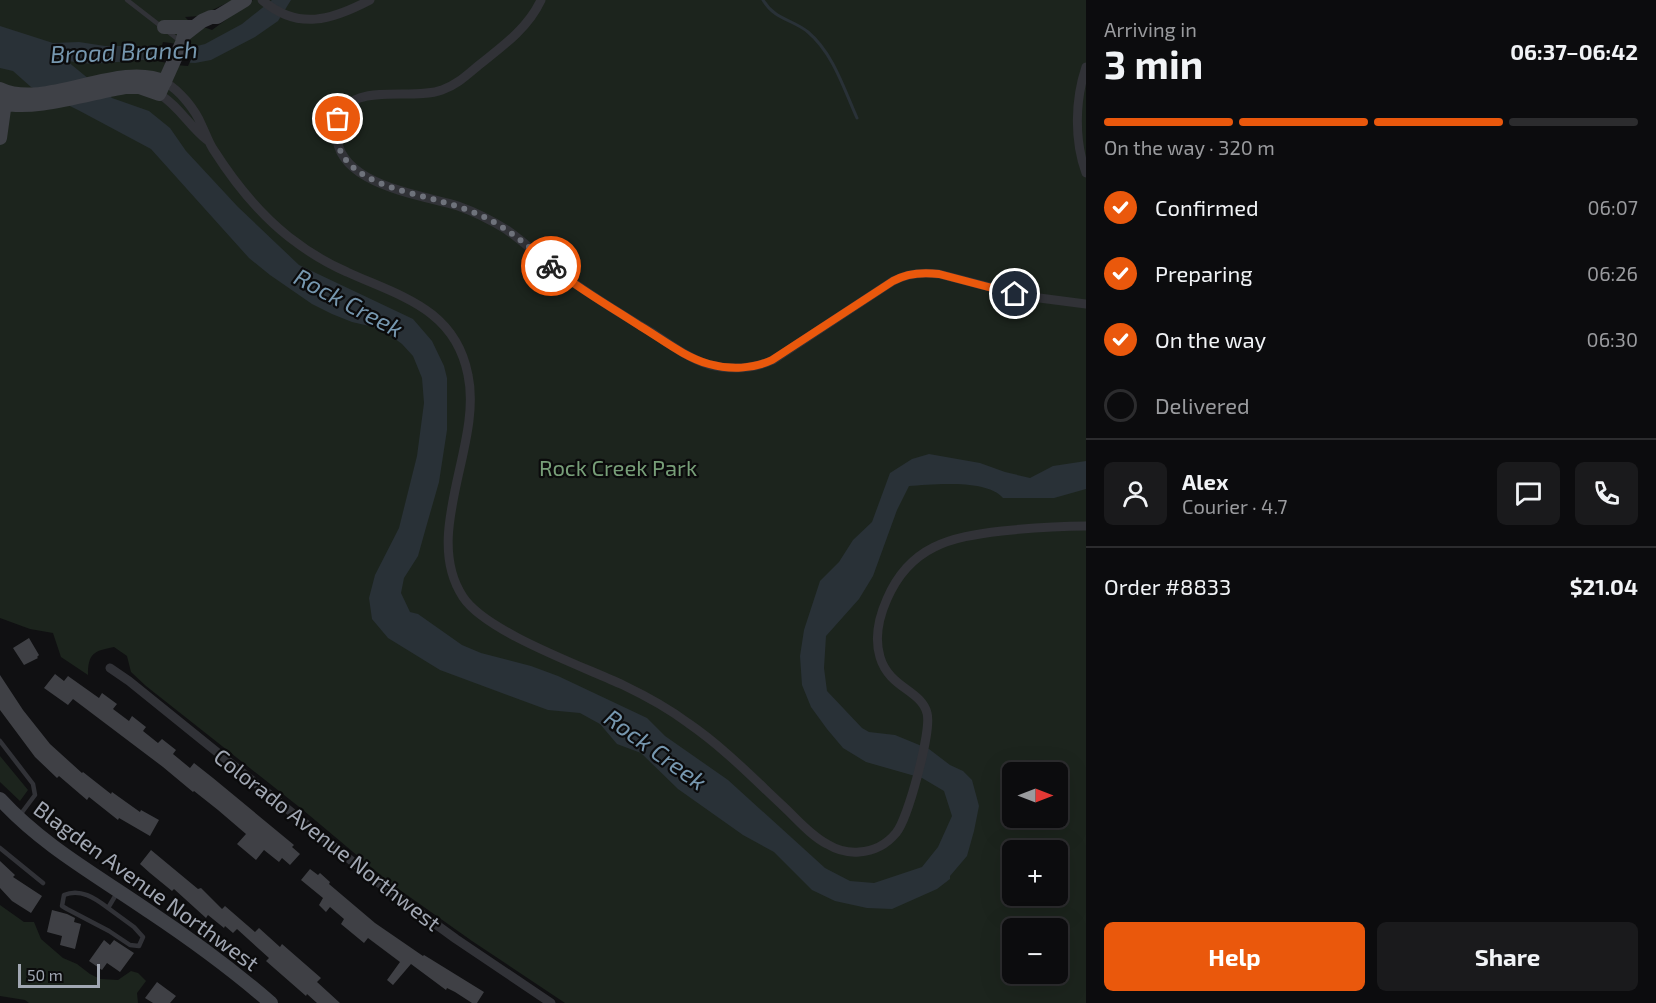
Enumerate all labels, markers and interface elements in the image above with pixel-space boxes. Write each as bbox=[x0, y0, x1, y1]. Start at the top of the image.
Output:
text: Arriving in bbox=[1104, 17, 1197, 41]
water label: Broad Branch bbox=[50, 34, 198, 68]
text: 06:37–06:42 bbox=[1510, 38, 1638, 64]
text: 3 min bbox=[1104, 40, 1203, 87]
pin bbox=[312, 93, 363, 144]
icon: bag bbox=[321, 102, 354, 135]
text: On the way · 320 m bbox=[1104, 135, 1275, 159]
icon: check bbox=[1104, 191, 1137, 224]
text: Confirmed bbox=[1155, 194, 1259, 220]
text: 06:07 bbox=[1587, 195, 1638, 219]
courier bbox=[521, 236, 581, 296]
icon: bike bbox=[535, 250, 568, 283]
icon: check bbox=[1104, 257, 1137, 290]
text: Preparing bbox=[1155, 260, 1253, 286]
water label: Rock Creek bbox=[290, 261, 408, 343]
text: 06:26 bbox=[1587, 261, 1638, 285]
pin bbox=[989, 268, 1040, 319]
icon: home bbox=[998, 277, 1031, 310]
icon: check bbox=[1104, 323, 1137, 356]
text: On the way bbox=[1155, 326, 1266, 352]
text: 06:30 bbox=[1587, 327, 1638, 351]
text: Delivered bbox=[1155, 392, 1250, 418]
park label: Rock Creek Park bbox=[539, 454, 697, 480]
button: person bbox=[1104, 462, 1167, 525]
button: chat bbox=[1497, 462, 1560, 525]
button: phone bbox=[1575, 462, 1638, 525]
text: Alex bbox=[1182, 468, 1228, 494]
text: Courier · 4.7 bbox=[1182, 494, 1288, 518]
text: Order #8833 bbox=[1104, 573, 1231, 599]
text: $21.04 bbox=[1570, 573, 1638, 599]
water label: Rock Creek bbox=[599, 702, 713, 796]
street label: Colorado Avenue Northwest bbox=[209, 742, 447, 936]
north arrow bbox=[1002, 762, 1068, 828]
map controls bbox=[1002, 762, 1068, 984]
street label: Blagden Avenue Northwest bbox=[29, 795, 265, 975]
button: + bbox=[1002, 840, 1068, 906]
button: − bbox=[1002, 918, 1068, 984]
button: Help bbox=[1104, 922, 1365, 991]
button: Share bbox=[1377, 922, 1638, 991]
scale bar bbox=[18, 961, 100, 988]
text: 50 m bbox=[27, 965, 63, 984]

